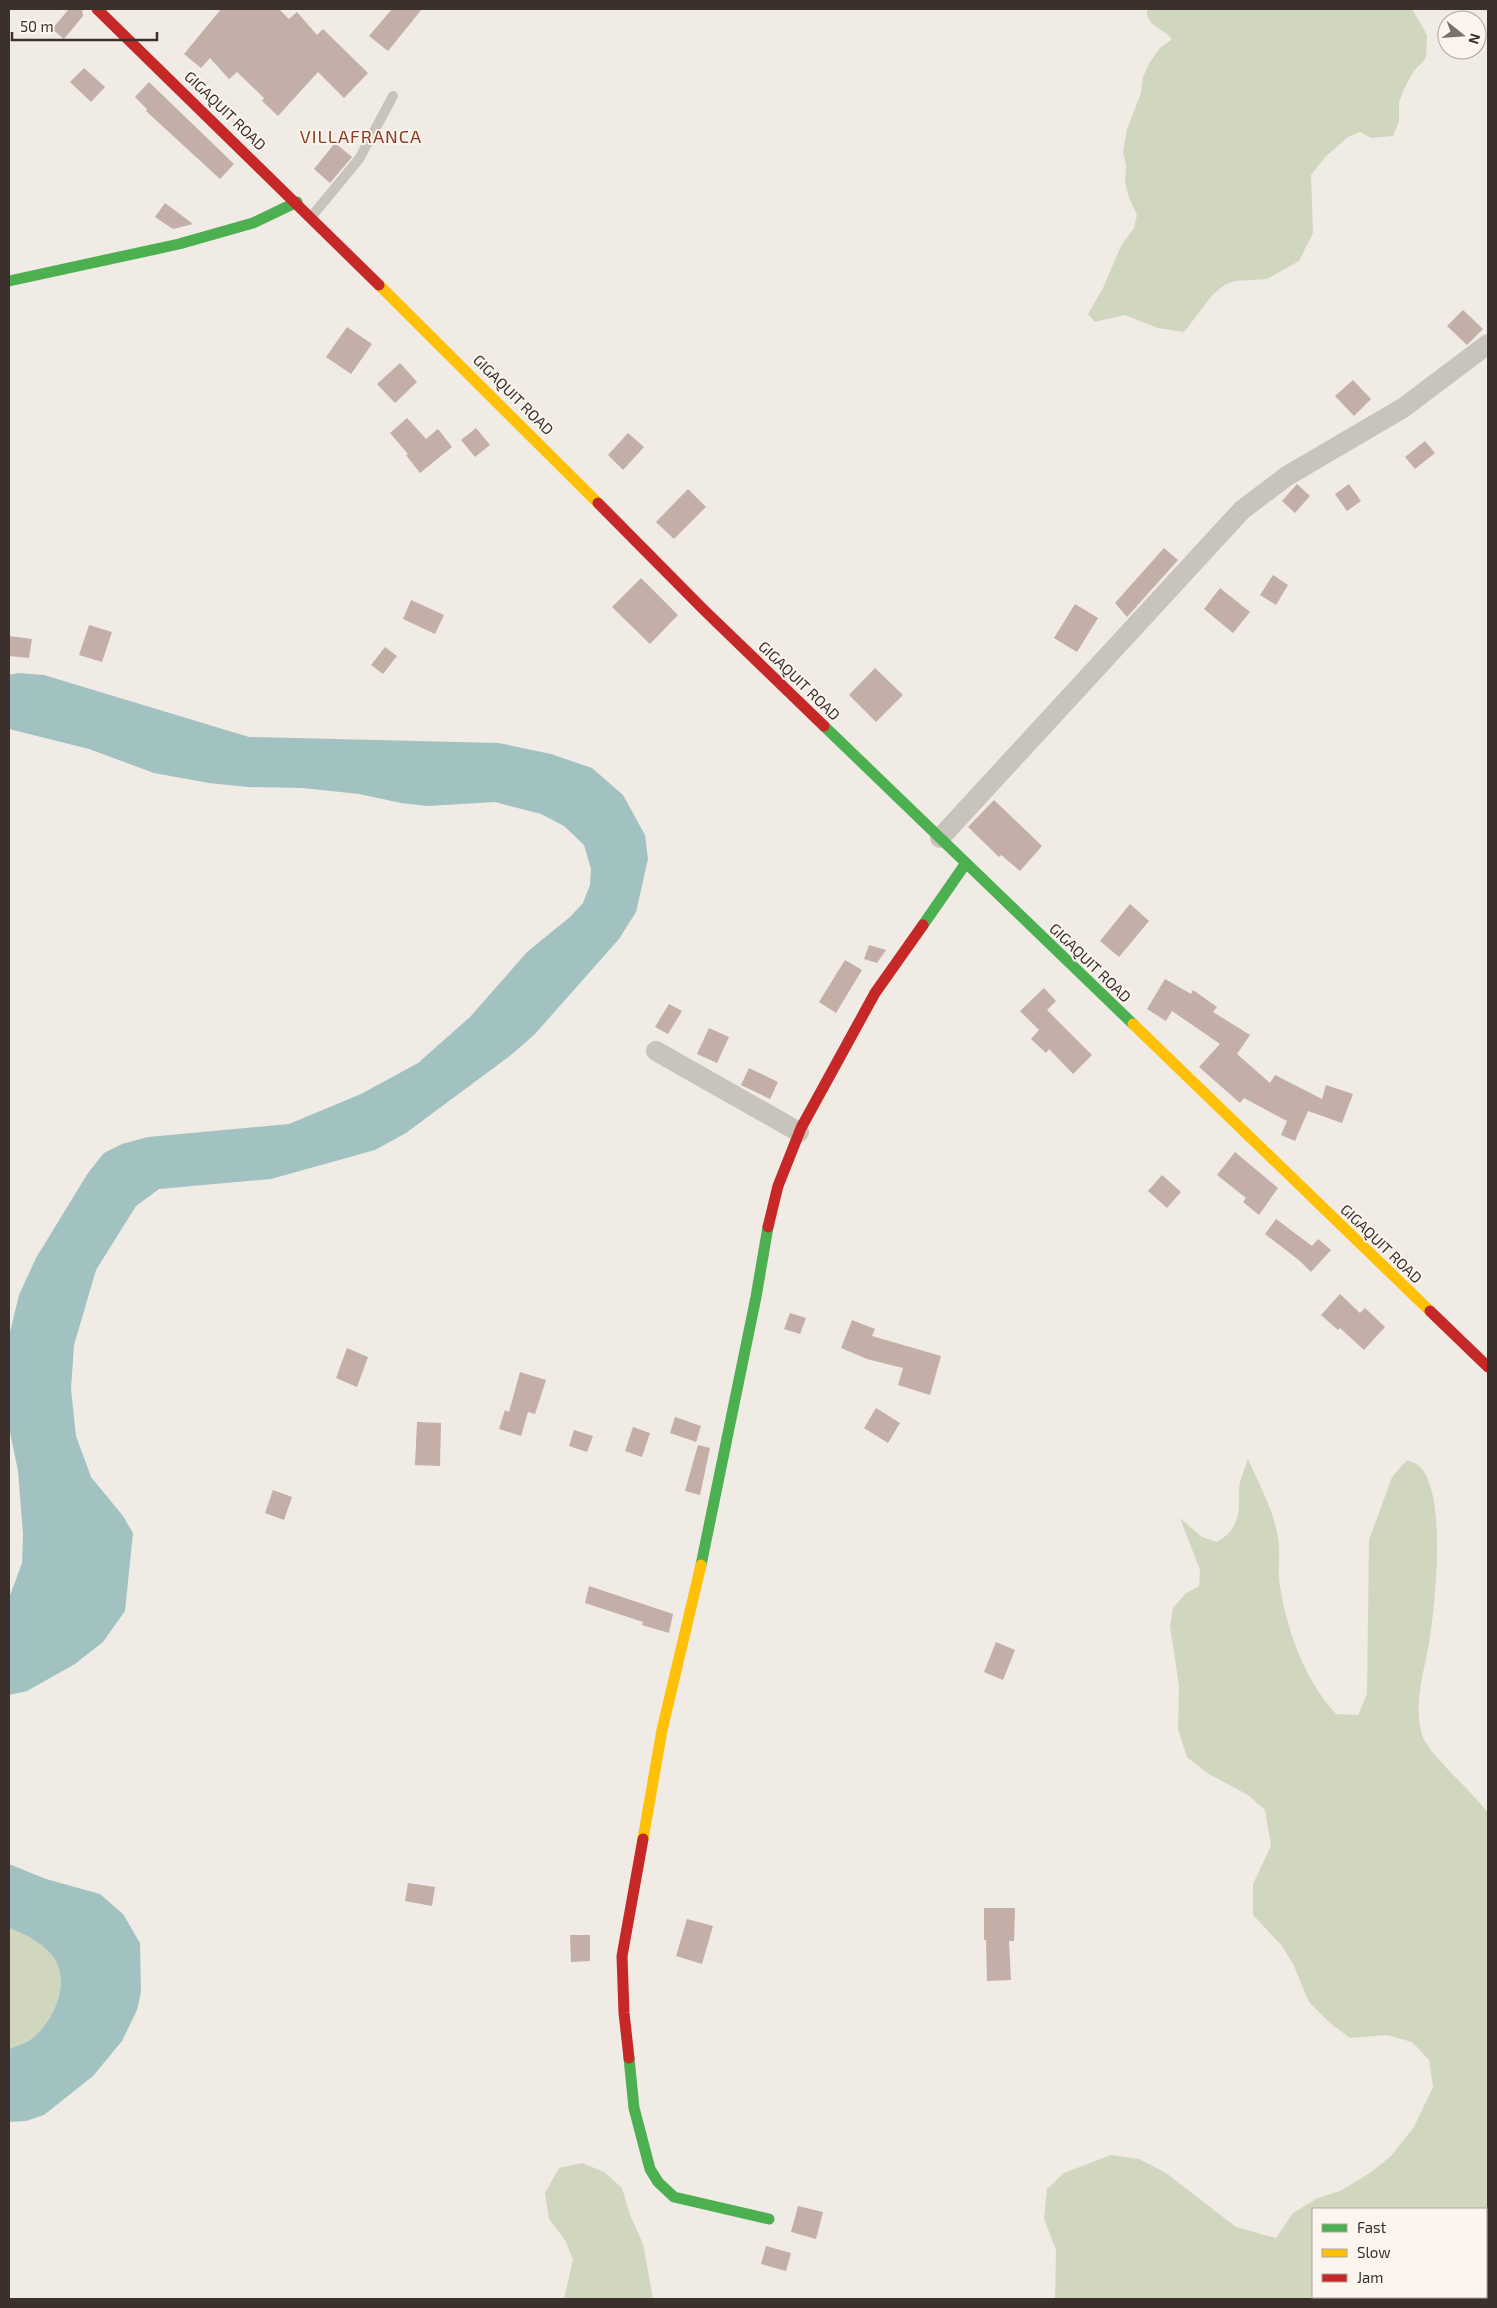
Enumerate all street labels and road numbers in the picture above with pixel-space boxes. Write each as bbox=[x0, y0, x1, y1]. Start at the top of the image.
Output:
street label: GIGAQUIT ROAD bbox=[181, 67, 270, 154]
street label: GIGAQUIT ROAD bbox=[469, 350, 558, 439]
street label: GIGAQUIT ROAD bbox=[755, 637, 844, 724]
street label: GIGAQUIT ROAD bbox=[1046, 919, 1135, 1006]
street label: GIGAQUIT ROAD bbox=[1337, 1200, 1426, 1287]

